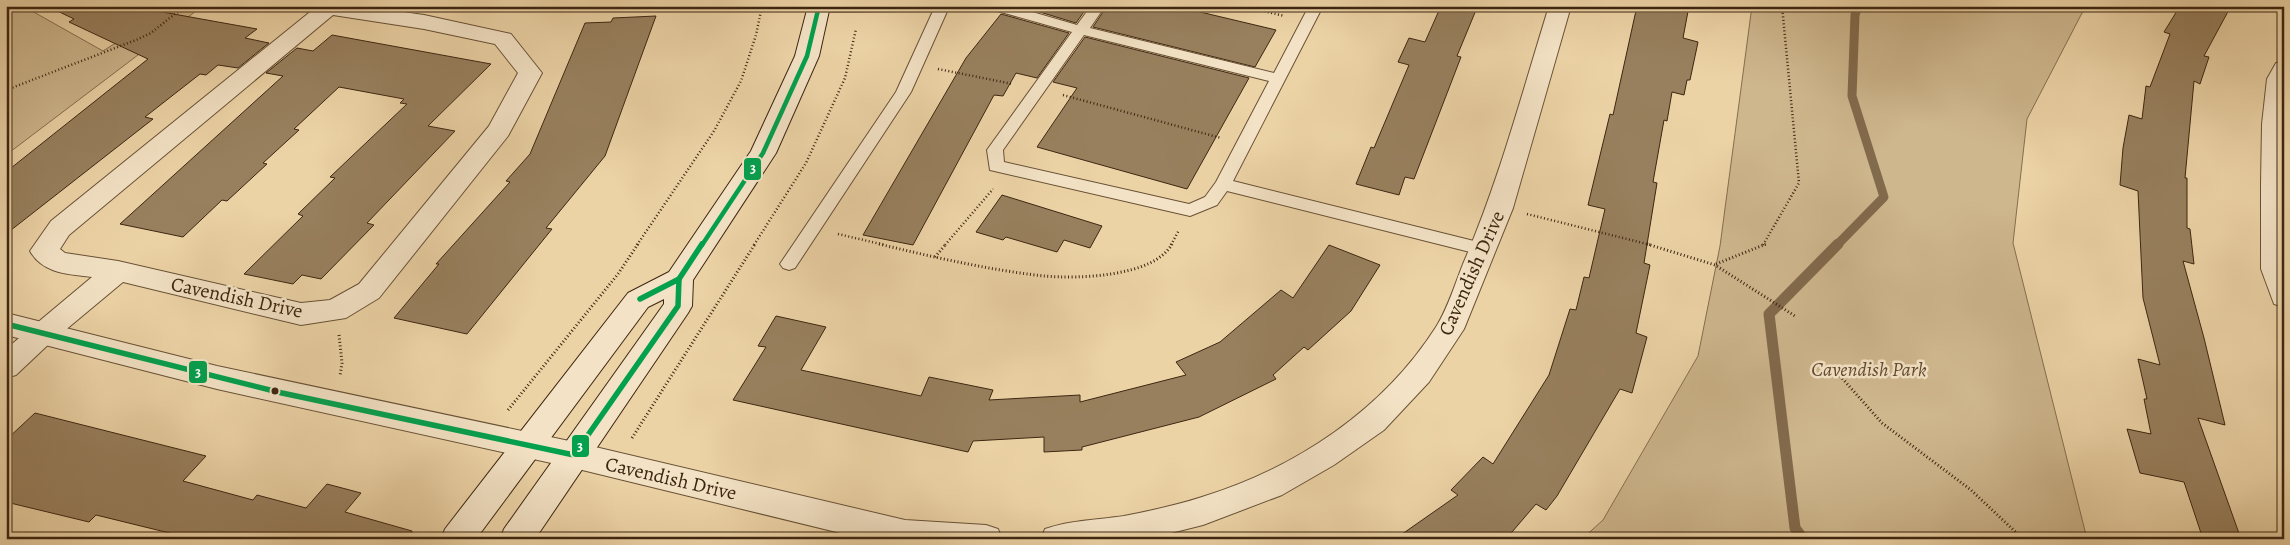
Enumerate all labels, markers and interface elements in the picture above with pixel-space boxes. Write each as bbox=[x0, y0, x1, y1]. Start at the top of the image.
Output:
line badge: 3 bbox=[743, 157, 762, 181]
text: 3 bbox=[750, 159, 756, 178]
street label: Cavendish Drive bbox=[1432, 207, 1511, 340]
street label: Cavendish Drive bbox=[169, 270, 305, 325]
park label: Cavendish Park bbox=[1811, 356, 1927, 383]
line badge: 3 bbox=[188, 360, 208, 384]
text: 3 bbox=[195, 363, 201, 382]
unlabelled marker bbox=[270, 386, 280, 396]
line badge: 3 bbox=[571, 434, 590, 458]
text: 3 bbox=[577, 437, 583, 456]
street label: Cavendish Drive bbox=[603, 450, 739, 507]

